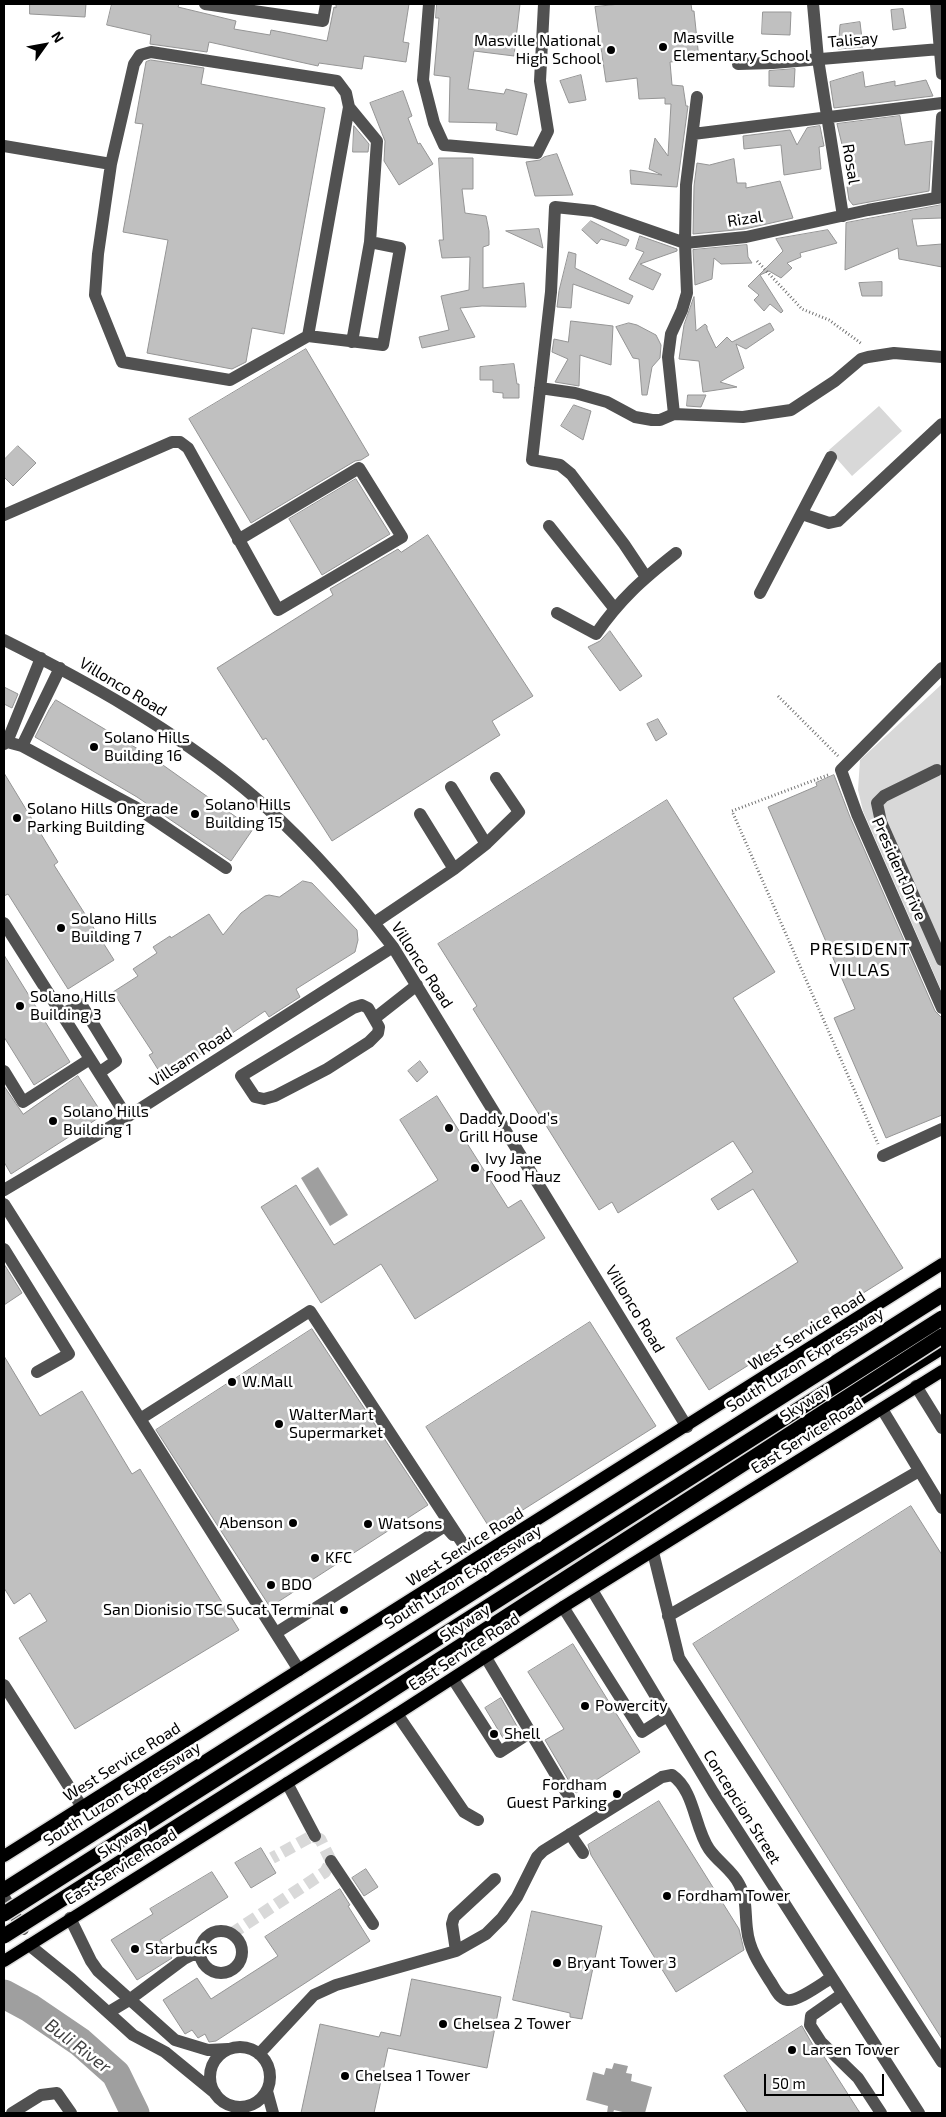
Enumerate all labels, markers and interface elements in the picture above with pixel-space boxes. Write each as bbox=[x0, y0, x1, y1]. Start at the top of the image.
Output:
north arrow bbox=[20, 20, 70, 70]
text: N bbox=[48, 28, 68, 46]
place label: Masville Elementary School bbox=[673, 28, 810, 66]
street label: Talisay bbox=[827, 28, 879, 52]
place label: Masville National High School bbox=[474, 31, 601, 69]
marker: Masville Elementary School bbox=[657, 41, 669, 53]
marker: Masville National High School bbox=[605, 44, 617, 56]
street label: Rosal bbox=[838, 142, 864, 186]
street label: Rizal bbox=[726, 207, 764, 231]
street label: Villonco Road bbox=[76, 653, 170, 721]
place label: Solano Hills Building 16 bbox=[104, 728, 190, 766]
marker: Solano Hills Building 16 bbox=[88, 741, 100, 753]
place label: Solano Hills Building 15 bbox=[205, 795, 291, 833]
place label: Solano Hills Ongrade Parking Building bbox=[27, 799, 178, 837]
marker: Solano Hills Building 15 bbox=[189, 808, 201, 820]
marker: Solano Hills Ongrade Parking Building bbox=[11, 812, 23, 824]
street label: President Drive bbox=[868, 814, 930, 924]
place label: Solano Hills Building 7 bbox=[71, 909, 157, 947]
street label: Villonco Road bbox=[387, 918, 457, 1012]
marker: Solano Hills Building 7 bbox=[55, 922, 67, 934]
district label: PRESIDENT VILLAS bbox=[808, 938, 912, 981]
place label: Solano Hills Building 3 bbox=[30, 987, 116, 1025]
marker: Solano Hills Building 3 bbox=[14, 1000, 26, 1012]
street label: Villsam Road bbox=[146, 1023, 236, 1091]
place label: Solano Hills Building 1 bbox=[63, 1102, 149, 1140]
place label: Daddy Dood’s Grill House bbox=[459, 1109, 558, 1147]
marker: Solano Hills Building 1 bbox=[47, 1115, 59, 1127]
marker: Daddy Dood’s Grill House bbox=[443, 1122, 455, 1134]
place label: Ivy Jane Food Hauz bbox=[485, 1149, 561, 1187]
marker: Ivy Jane Food Hauz bbox=[469, 1162, 481, 1174]
street label: Villonco Road bbox=[601, 1262, 669, 1356]
street label: West Service Road bbox=[745, 1287, 869, 1375]
street label: South Luzon Expressway bbox=[723, 1304, 887, 1416]
place label: W.Mall bbox=[242, 1372, 293, 1392]
marker: W.Mall bbox=[226, 1376, 238, 1388]
street label: Skyway bbox=[776, 1380, 834, 1426]
street label: East Service Road bbox=[747, 1394, 867, 1478]
place label: WalterMart Supermarket bbox=[289, 1405, 383, 1443]
marker: WalterMart Supermarket bbox=[273, 1418, 285, 1430]
street label: West Service Road bbox=[403, 1503, 527, 1591]
place label: Abenson bbox=[220, 1513, 283, 1533]
place label: Watsons bbox=[378, 1514, 442, 1534]
marker: Abenson bbox=[287, 1517, 299, 1529]
marker: Watsons bbox=[362, 1518, 374, 1530]
street label: South Luzon Expressway bbox=[381, 1521, 545, 1633]
place label: KFC bbox=[325, 1548, 352, 1568]
marker: KFC bbox=[309, 1552, 321, 1564]
place label: BDO bbox=[281, 1575, 312, 1595]
marker: BDO bbox=[265, 1579, 277, 1591]
place label: San Dionisio TSC Sucat Terminal bbox=[103, 1600, 334, 1620]
street label: Skyway bbox=[436, 1600, 494, 1646]
marker: San Dionisio TSC Sucat Terminal bbox=[338, 1604, 350, 1616]
street label: East Service Road bbox=[405, 1609, 523, 1695]
place label: Powercity bbox=[595, 1696, 668, 1716]
marker: Powercity bbox=[579, 1700, 591, 1712]
street label: West Service Road bbox=[60, 1718, 184, 1806]
place label: Shell bbox=[504, 1724, 540, 1744]
marker: Shell bbox=[488, 1728, 500, 1740]
street label: South Luzon Expressway bbox=[40, 1738, 204, 1850]
street label: Concepcion Street bbox=[699, 1746, 785, 1868]
place label: Fordham Guest Parking bbox=[507, 1775, 607, 1813]
marker: Fordham Guest Parking bbox=[611, 1788, 623, 1800]
street label: Skyway bbox=[94, 1817, 152, 1863]
street label: East Service Road bbox=[61, 1825, 181, 1909]
place label: Fordham Tower bbox=[677, 1886, 790, 1906]
marker: Fordham Tower bbox=[661, 1890, 673, 1902]
place label: Starbucks bbox=[145, 1939, 218, 1959]
marker: Starbucks bbox=[129, 1943, 141, 1955]
place label: Bryant Tower 3 bbox=[567, 1953, 677, 1973]
marker: Bryant Tower 3 bbox=[551, 1957, 563, 1969]
water label: Buli River bbox=[41, 2014, 115, 2078]
place label: Chelsea 2 Tower bbox=[453, 2014, 571, 2034]
marker: Chelsea 2 Tower bbox=[437, 2018, 449, 2030]
place label: Larsen Tower bbox=[802, 2040, 900, 2060]
marker: Larsen Tower bbox=[786, 2044, 798, 2056]
scale bar bbox=[766, 2064, 886, 2096]
place label: Chelsea 1 Tower bbox=[355, 2066, 470, 2086]
marker: Chelsea 1 Tower bbox=[339, 2070, 351, 2082]
text: 50 m bbox=[772, 2074, 806, 2092]

